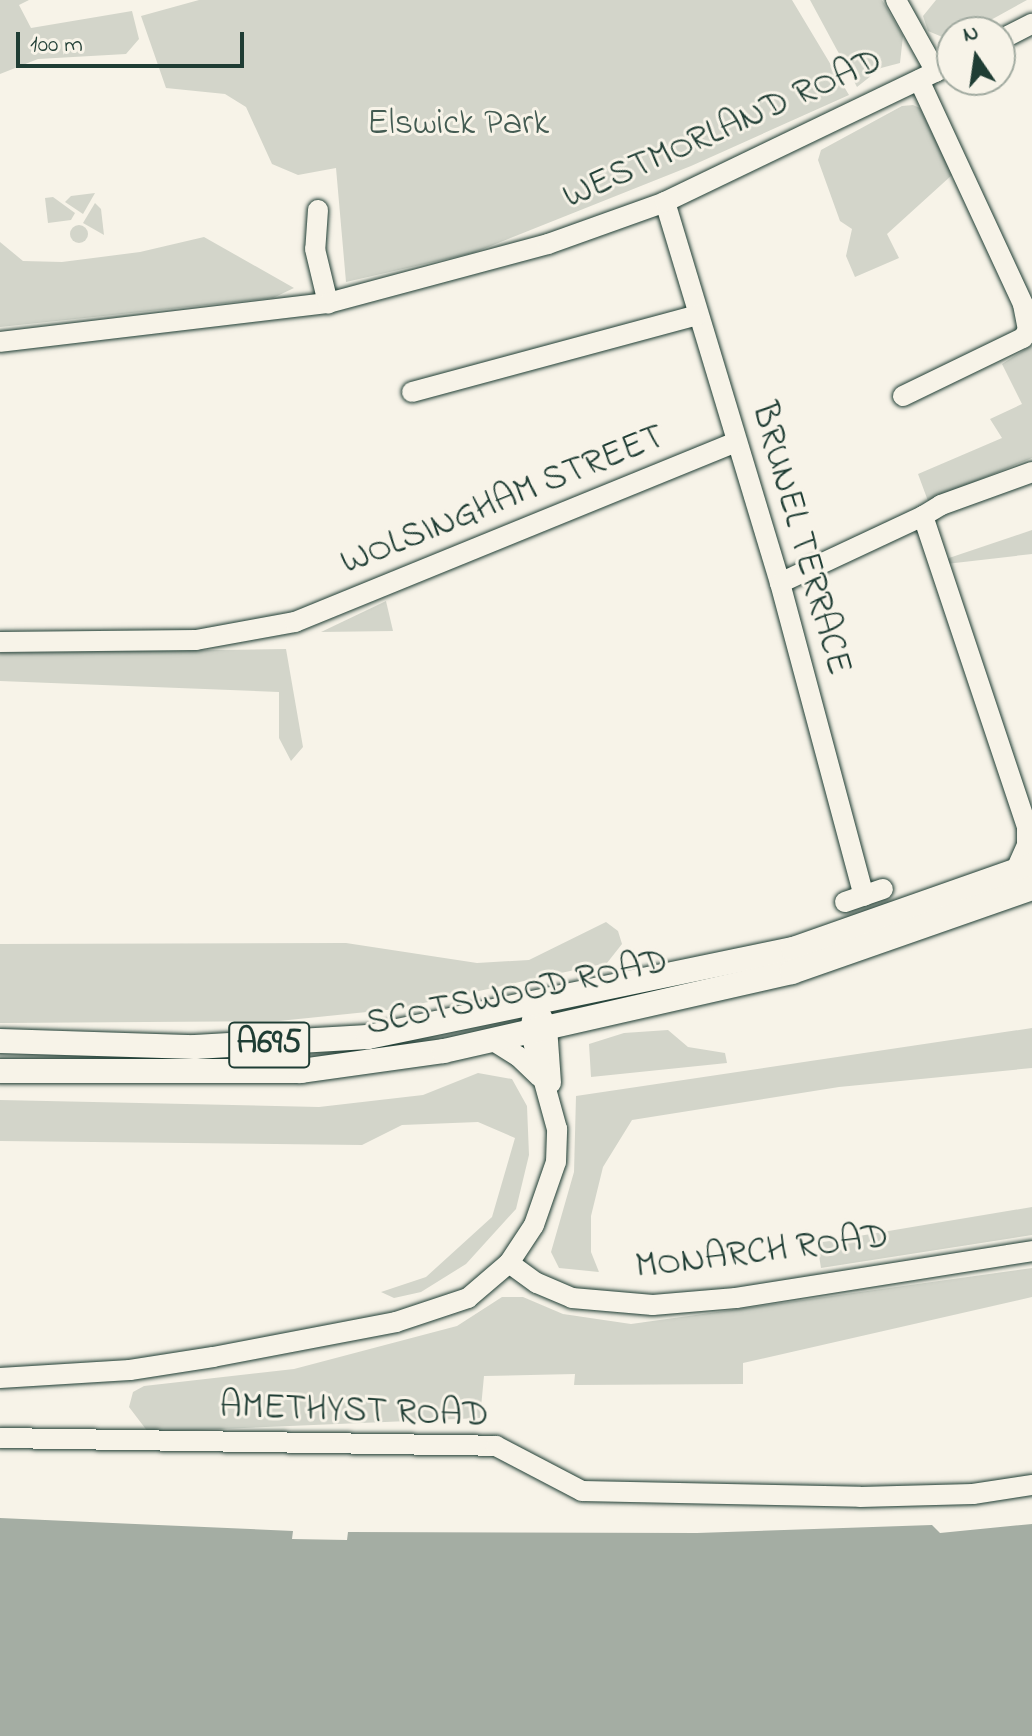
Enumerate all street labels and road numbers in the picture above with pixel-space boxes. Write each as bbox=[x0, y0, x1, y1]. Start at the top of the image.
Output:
street label: WESTMORLAND ROAD bbox=[557, 40, 889, 220]
street label: BRUNEL TERRACE bbox=[740, 398, 860, 680]
street label: WOLSINGHAM STREET bbox=[335, 416, 671, 586]
street label: SCOTSWOOD ROAD bbox=[362, 941, 672, 1047]
road number: A695 bbox=[227, 1015, 311, 1075]
street label: MONARCH ROAD bbox=[633, 1216, 891, 1290]
street label: AMETHYST ROAD bbox=[219, 1386, 489, 1438]

